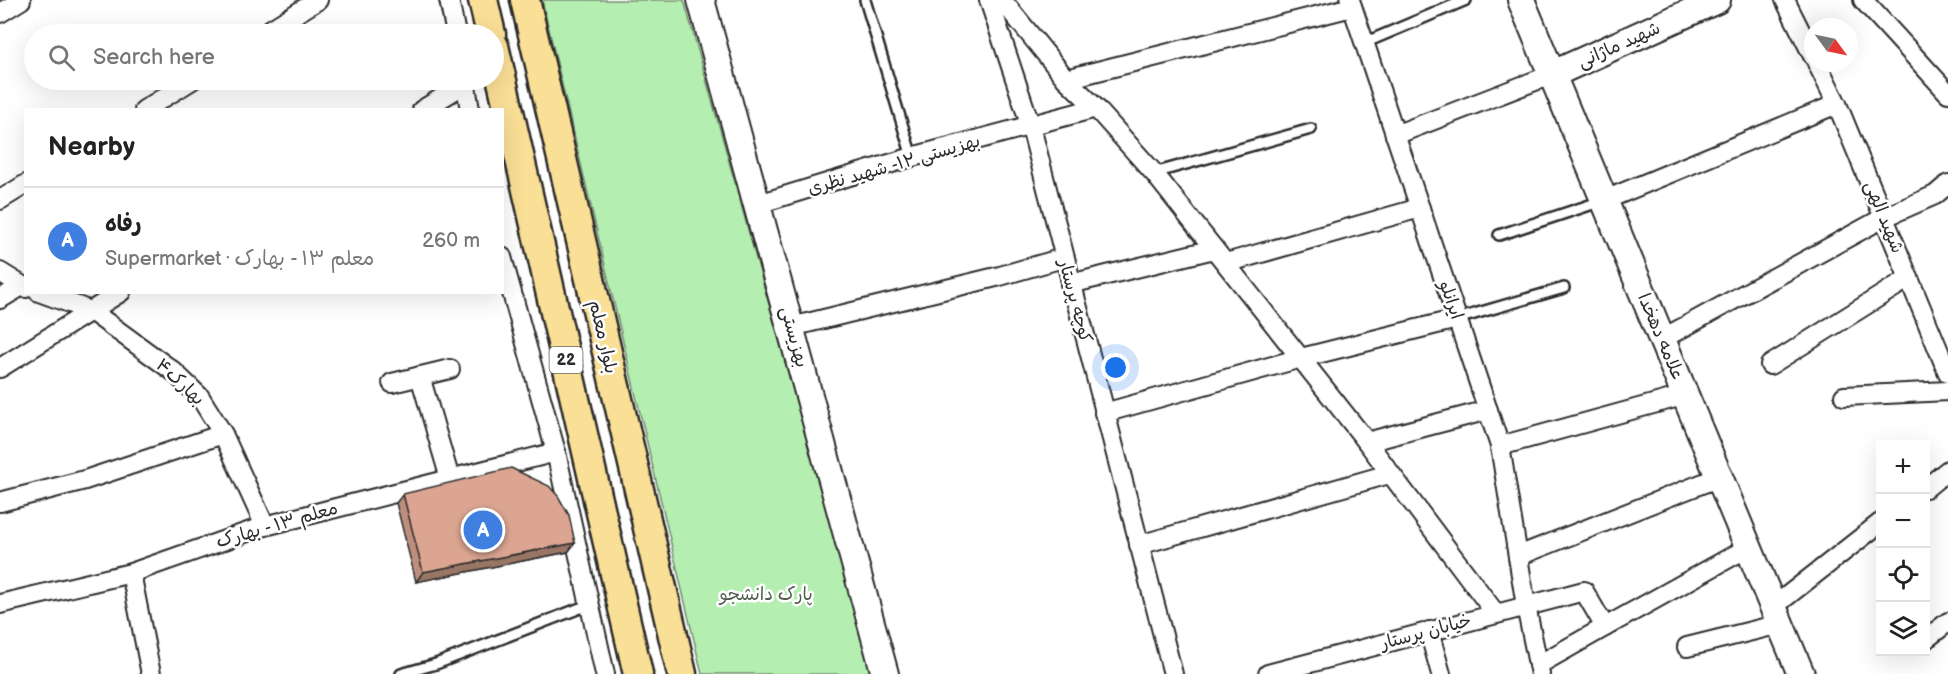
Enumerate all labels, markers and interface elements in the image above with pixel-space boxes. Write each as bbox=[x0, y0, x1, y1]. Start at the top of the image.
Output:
street label: شهید ماژانی bbox=[1574, 17, 1664, 73]
north arrow bbox=[1804, 18, 1858, 72]
search box bbox=[24, 24, 504, 90]
icon: search bbox=[45, 41, 78, 74]
text: Search here bbox=[93, 44, 215, 71]
street label: بهزیستی ۱۲- شهید نظری bbox=[805, 130, 983, 200]
text: Nearby bbox=[48, 132, 135, 163]
street label: شهید الهی bbox=[1860, 178, 1908, 256]
text: رفاه bbox=[105, 211, 141, 238]
text: A bbox=[61, 229, 74, 253]
text: 260 m bbox=[422, 229, 480, 253]
text: Supermarket · معلم ۱۳ - بهارک bbox=[105, 247, 374, 271]
street label: کوچه پرستار bbox=[1052, 255, 1096, 345]
street label: ایرانلو bbox=[1433, 277, 1467, 323]
street label: علامه دهخدا bbox=[1633, 290, 1689, 384]
street label: بلوار معلم bbox=[581, 298, 622, 376]
street label: بهزیستی bbox=[776, 304, 812, 370]
road number: 22 bbox=[550, 347, 582, 373]
your location bbox=[1101, 353, 1130, 382]
street label: بهارک۴ bbox=[151, 354, 209, 410]
map controls bbox=[1876, 440, 1930, 656]
button: + bbox=[1876, 440, 1930, 494]
button: − bbox=[1876, 494, 1930, 548]
street label: معلم ۱۳ - بهارک bbox=[214, 498, 341, 555]
pin: A bbox=[464, 508, 502, 552]
button: locate bbox=[1876, 548, 1930, 602]
park label: پارک دانشجو bbox=[718, 584, 813, 606]
button: layers bbox=[1876, 602, 1930, 656]
street label: خیابان پرستار bbox=[1376, 610, 1474, 656]

